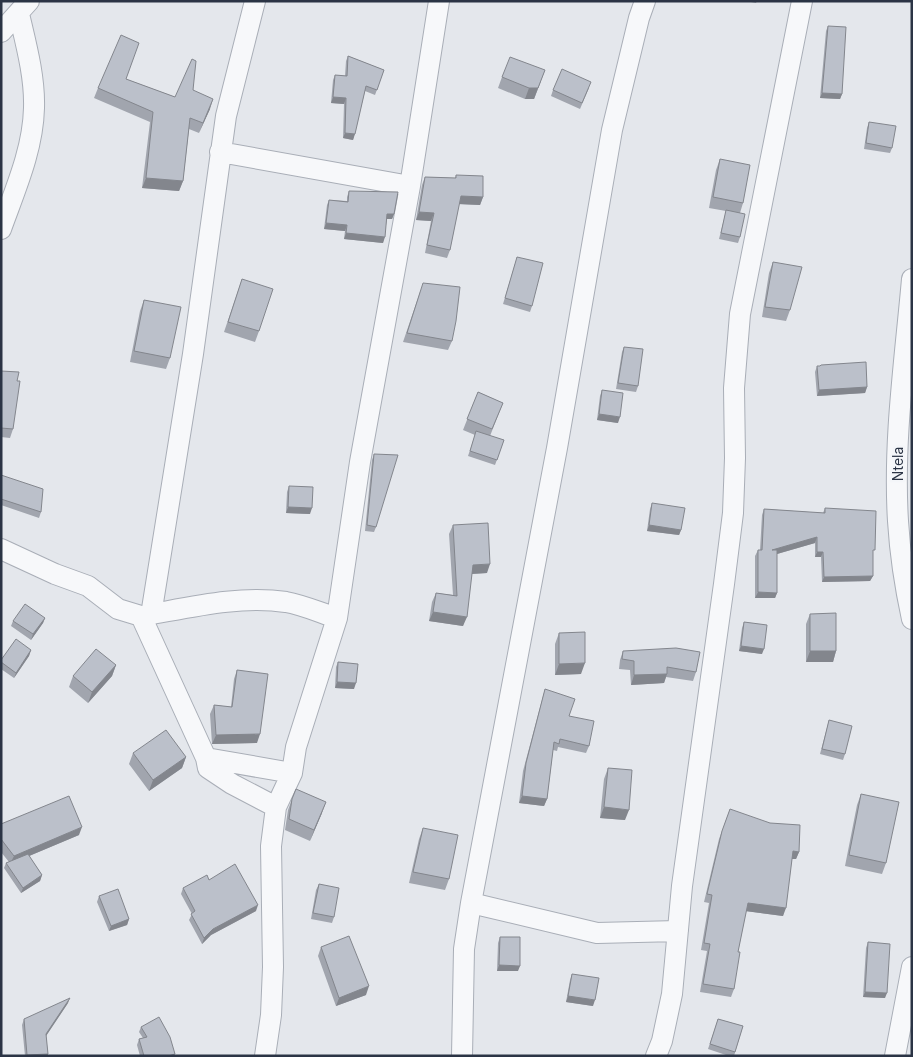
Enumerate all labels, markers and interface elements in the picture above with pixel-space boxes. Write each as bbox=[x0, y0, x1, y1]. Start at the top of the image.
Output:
street label: Ntela bbox=[889, 447, 906, 481]

